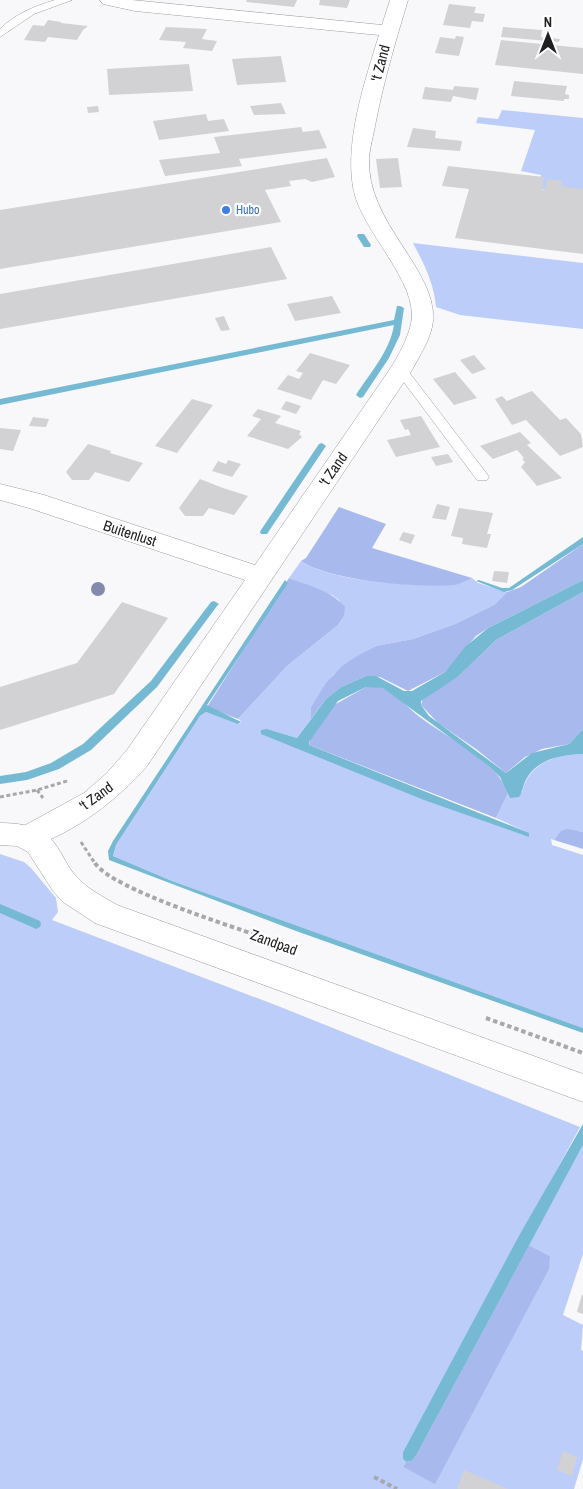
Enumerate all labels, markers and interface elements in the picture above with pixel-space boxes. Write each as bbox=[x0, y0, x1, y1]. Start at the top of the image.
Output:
north arrow bbox=[523, 10, 573, 60]
text: N bbox=[544, 13, 552, 31]
street label: 't Zand bbox=[365, 42, 395, 84]
place label: Hubo bbox=[236, 202, 260, 218]
marker: Hubo bbox=[220, 204, 232, 216]
street label: 't Zand bbox=[314, 448, 352, 490]
street label: Buitenlust bbox=[101, 515, 160, 552]
street label: 't Zand bbox=[75, 777, 117, 815]
street label: Zandpad bbox=[248, 924, 300, 960]

